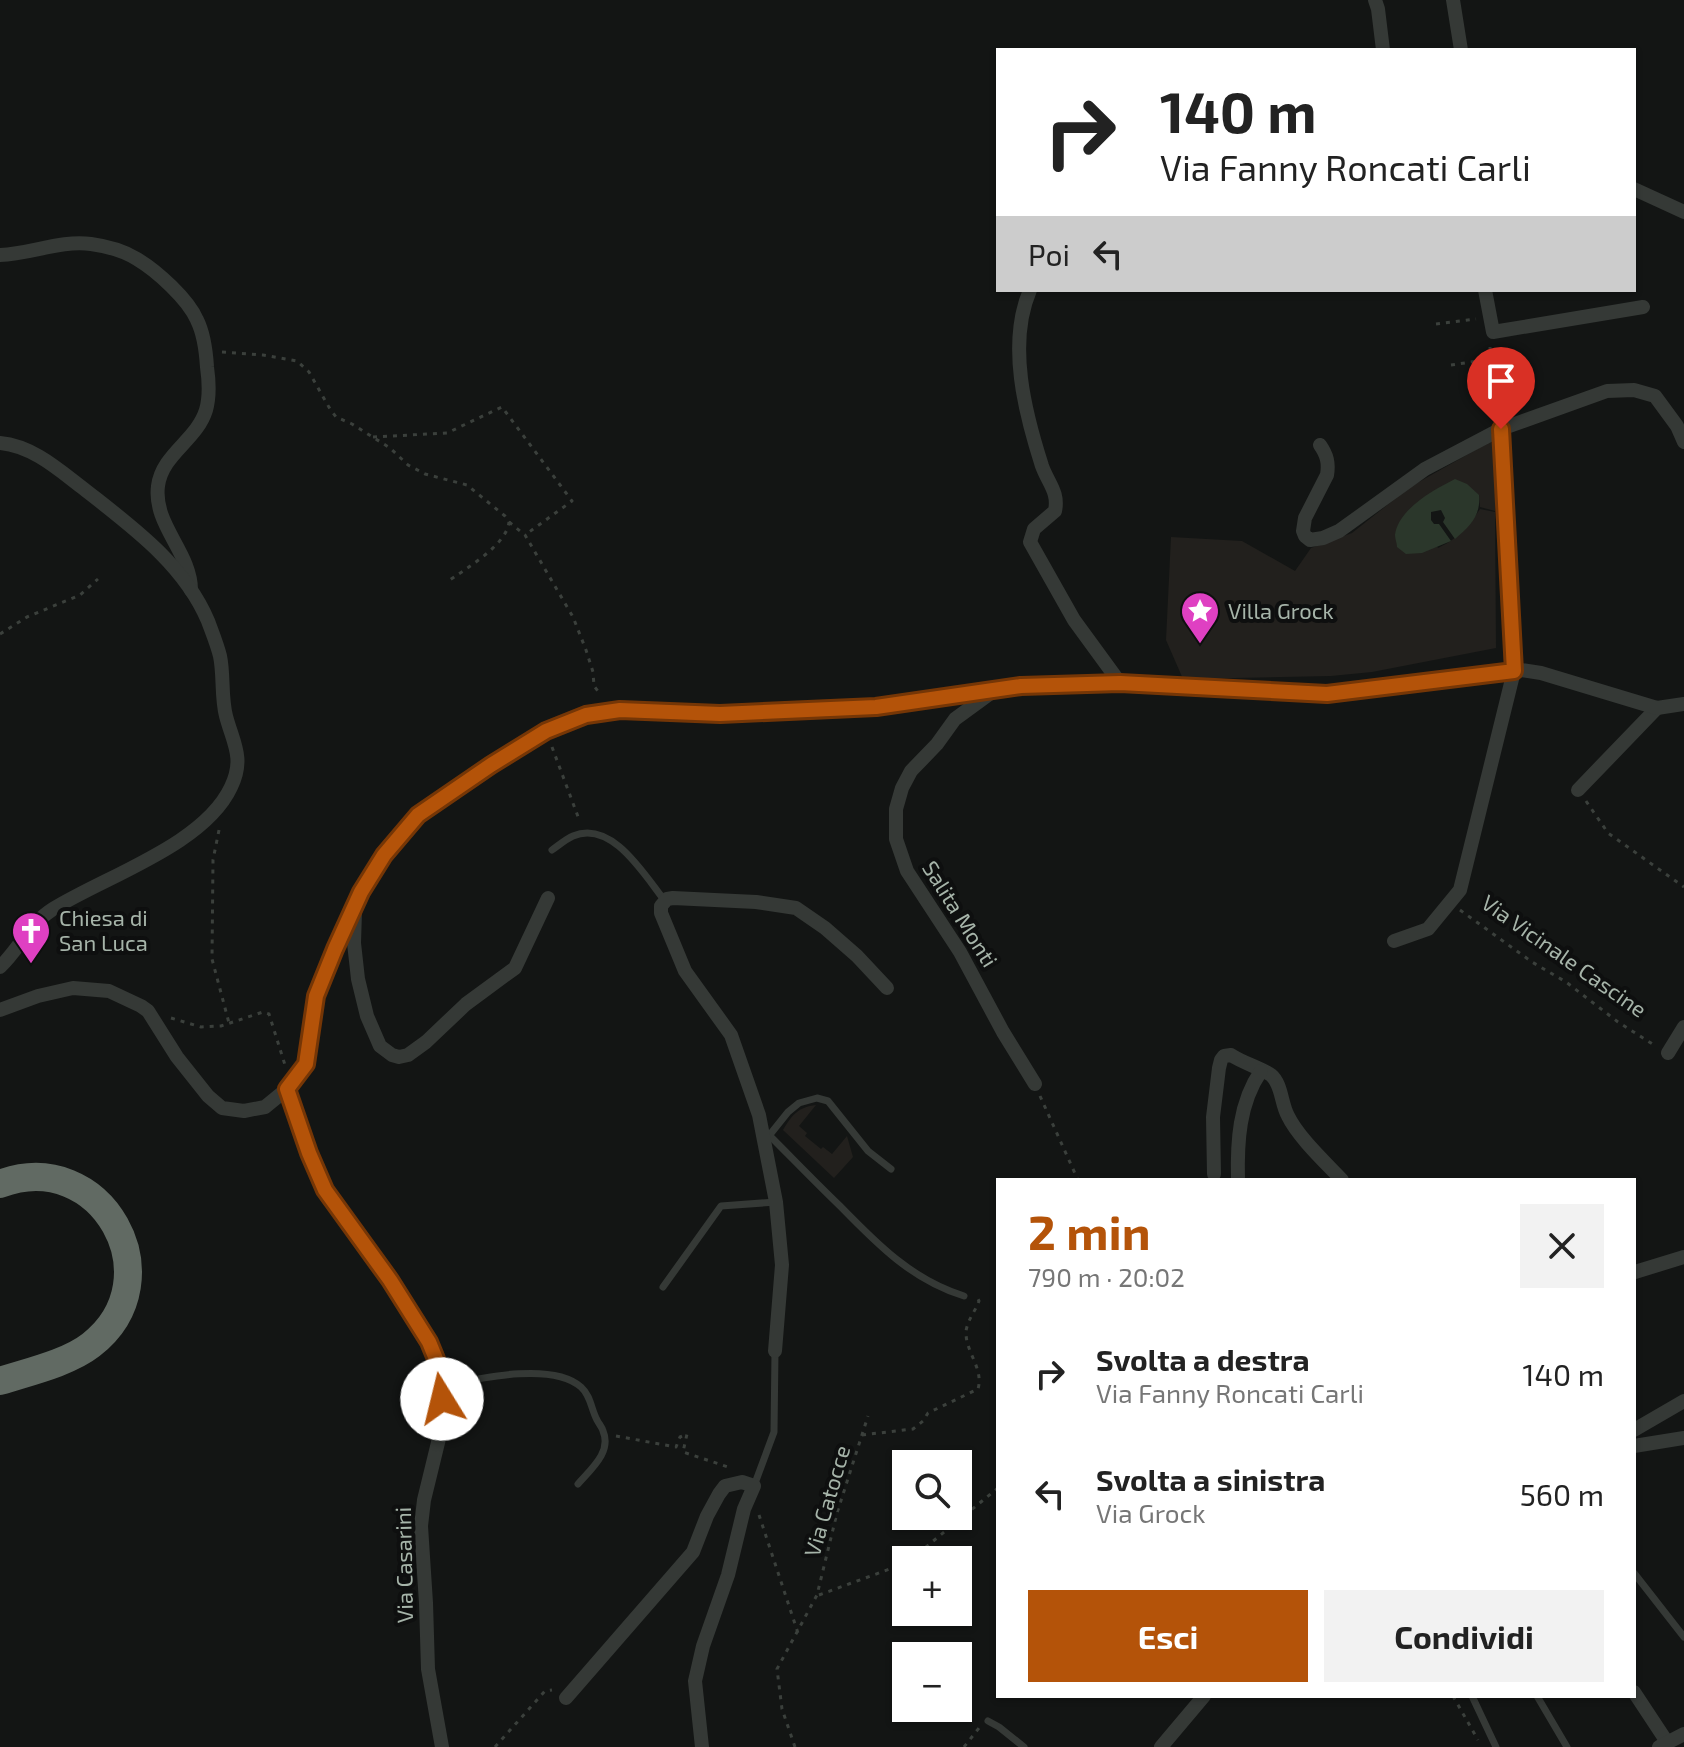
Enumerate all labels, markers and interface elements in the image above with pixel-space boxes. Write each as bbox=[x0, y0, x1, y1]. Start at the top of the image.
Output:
text: 140 m bbox=[1160, 77, 1317, 144]
icon: right bbox=[1028, 80, 1132, 184]
text: Via Fanny Roncati Carli bbox=[1160, 145, 1531, 188]
icon: left bbox=[1086, 232, 1130, 276]
text: Poi bbox=[1028, 236, 1070, 272]
pin bbox=[1467, 347, 1535, 429]
icon: arrive bbox=[1479, 359, 1523, 403]
place icon: Villa Grock bbox=[1179, 590, 1221, 645]
place label: Villa Grock bbox=[1228, 597, 1334, 623]
street label: Salita Monti bbox=[918, 856, 1004, 971]
street label: Via Vicinale Cascine bbox=[1477, 889, 1652, 1022]
place label: Chiesa di San Luca bbox=[59, 904, 148, 955]
church icon: Chiesa di San Luca bbox=[10, 910, 52, 965]
text: 2 min bbox=[1028, 1202, 1151, 1260]
button: close bbox=[1520, 1204, 1604, 1288]
text: 790 m · 20:02 bbox=[1028, 1261, 1185, 1292]
text: Svolta a destra bbox=[1096, 1341, 1310, 1377]
icon: right bbox=[1028, 1352, 1072, 1396]
text: 140 m bbox=[1523, 1356, 1604, 1392]
position arrow bbox=[400, 1357, 484, 1441]
text: Via Fanny Roncati Carli bbox=[1096, 1377, 1364, 1408]
street label: Via Catocce bbox=[798, 1442, 854, 1559]
map controls bbox=[892, 1450, 972, 1722]
button: search bbox=[892, 1450, 972, 1530]
text: Svolta a sinistra bbox=[1096, 1461, 1325, 1497]
icon: left bbox=[1028, 1472, 1072, 1516]
text: 560 m bbox=[1520, 1476, 1604, 1512]
text: Via Grock bbox=[1096, 1497, 1206, 1528]
street label: Via Casarini bbox=[389, 1507, 417, 1623]
button: + bbox=[892, 1546, 972, 1626]
button: Esci bbox=[1028, 1590, 1308, 1682]
button: Condividi bbox=[1324, 1590, 1604, 1682]
button: − bbox=[892, 1642, 972, 1722]

